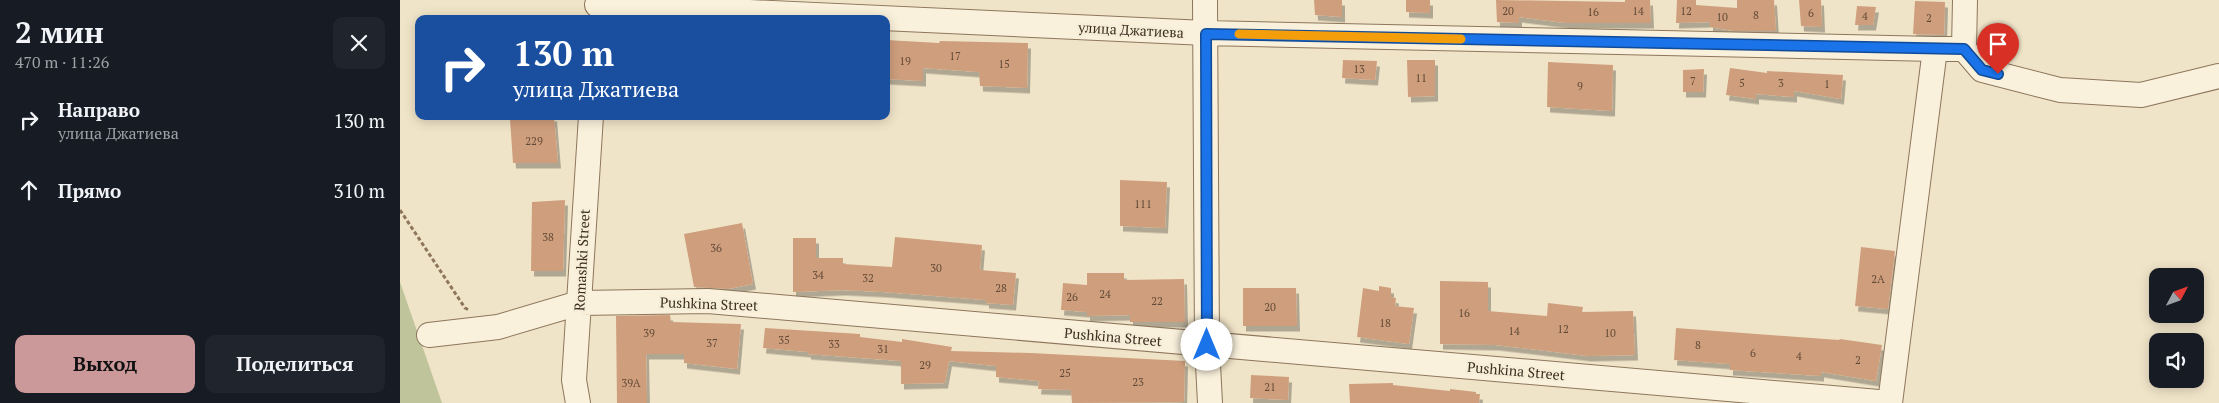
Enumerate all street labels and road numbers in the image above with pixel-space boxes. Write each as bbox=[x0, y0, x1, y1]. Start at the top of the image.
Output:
street label: улица Джатиева bbox=[1077, 17, 1184, 42]
street label: Romashki Street bbox=[569, 208, 594, 311]
street label: Pushkina Street bbox=[660, 292, 759, 315]
street label: Pushkina Street bbox=[1063, 323, 1164, 350]
street label: Pushkina Street bbox=[1466, 357, 1567, 384]

